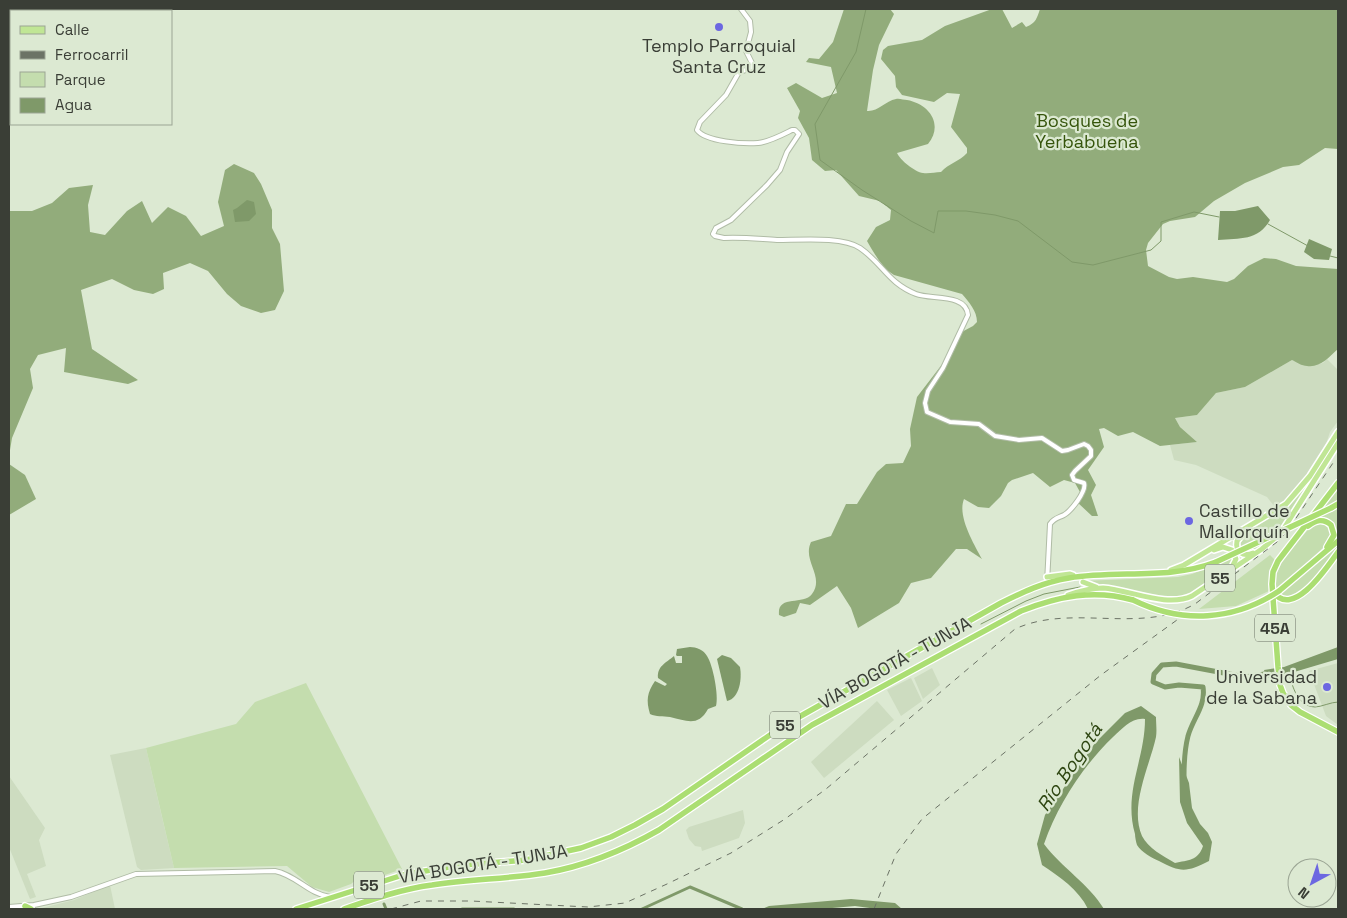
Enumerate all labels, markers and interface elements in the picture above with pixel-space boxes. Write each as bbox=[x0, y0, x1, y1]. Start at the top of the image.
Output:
legend bbox=[10, 10, 172, 125]
text: Calle bbox=[55, 20, 90, 39]
marker: Templo Parroquial Santa Cruz bbox=[713, 21, 725, 33]
place label: Templo Parroquial Santa Cruz bbox=[642, 34, 796, 78]
text: Ferrocarril bbox=[55, 45, 128, 64]
text: Parque bbox=[55, 70, 106, 89]
text: Agua bbox=[55, 95, 92, 114]
park label: Bosques de Yerbabuena bbox=[1035, 109, 1139, 153]
place label: Castillo de Mallorquín bbox=[1199, 499, 1290, 543]
marker: Castillo de Mallorquín bbox=[1183, 515, 1195, 527]
road number: 55 bbox=[1205, 564, 1235, 592]
street label: VÍA BOGOTÁ - TUNJA bbox=[814, 611, 975, 714]
road number: 45A bbox=[1255, 614, 1295, 641]
place label: Universidad de la Sabana bbox=[1206, 665, 1317, 709]
marker: Universidad de la Sabana bbox=[1321, 681, 1333, 693]
road number: 55 bbox=[770, 712, 800, 738]
water label: Río Bogotá bbox=[1031, 718, 1108, 816]
street label: VÍA BOGOTÁ - TUNJA bbox=[397, 839, 569, 888]
north arrow bbox=[1287, 858, 1337, 908]
road number: 55 bbox=[354, 872, 384, 898]
text: N bbox=[1294, 883, 1313, 903]

